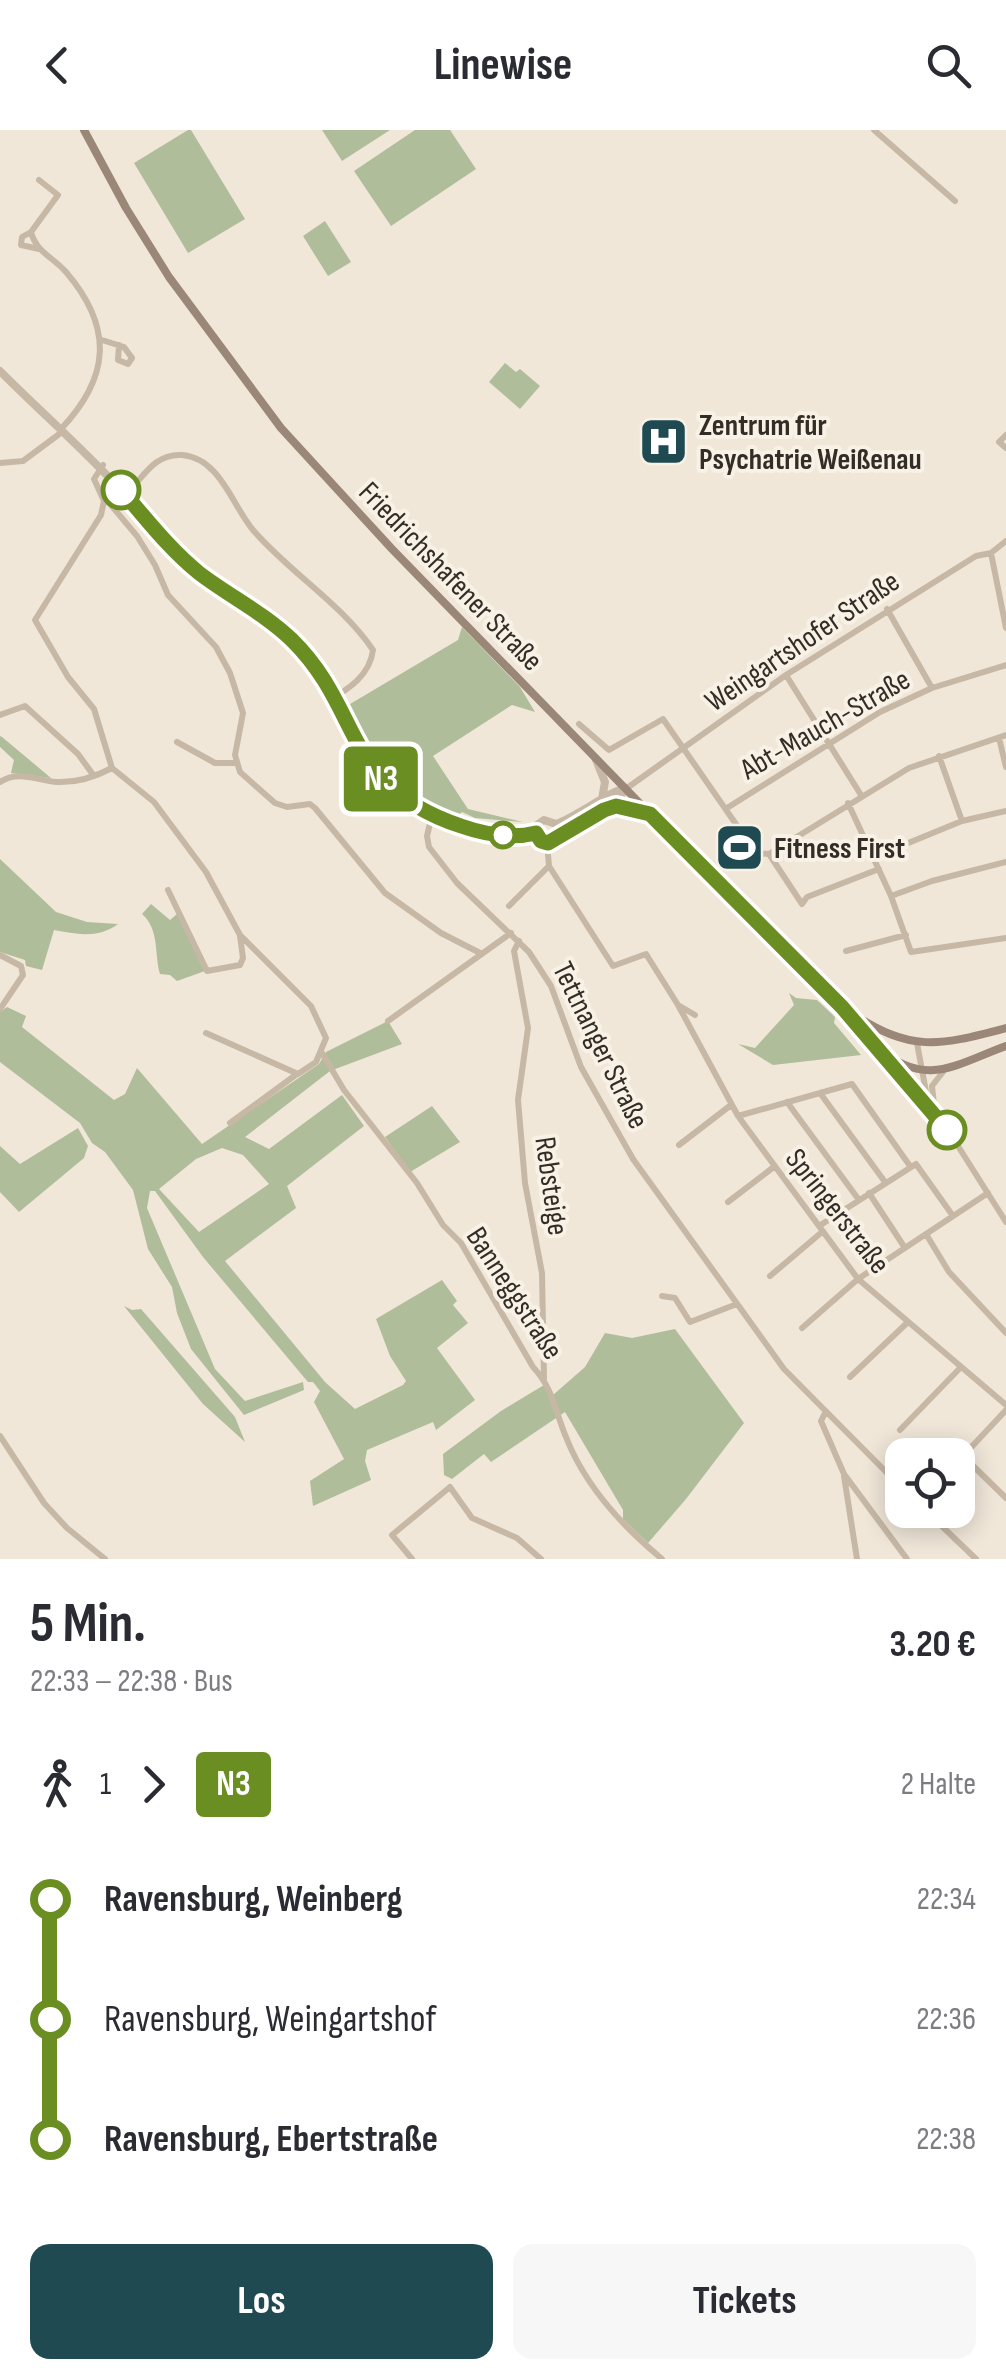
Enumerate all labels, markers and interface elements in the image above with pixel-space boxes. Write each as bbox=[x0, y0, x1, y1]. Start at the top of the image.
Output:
icon: back bbox=[30, 38, 85, 93]
text: Linewise bbox=[434, 38, 572, 93]
icon: search bbox=[921, 38, 976, 93]
place label: Zentrum für Psychatrie Weißenau bbox=[699, 408, 922, 478]
hospital icon: Zentrum für Psychatrie Weißenau bbox=[638, 416, 690, 468]
unlabelled marker bbox=[102, 471, 140, 509]
street label: Friedrichshafener Straße bbox=[351, 475, 550, 679]
street label: Weingartshofer Straße bbox=[699, 564, 906, 720]
street label: Abt-Mauch-Straße bbox=[733, 662, 917, 788]
line badge: N3 bbox=[336, 746, 426, 812]
text: N3 bbox=[364, 758, 398, 801]
unlabelled marker bbox=[490, 822, 516, 848]
sports icon: Fitness First bbox=[713, 822, 765, 874]
place label: Fitness First bbox=[774, 831, 905, 867]
street label: Tettnanger Straße bbox=[544, 956, 656, 1135]
unlabelled marker bbox=[928, 1111, 966, 1149]
street label: Rebsteige bbox=[526, 1134, 576, 1238]
street label: Springerstraße bbox=[777, 1142, 897, 1281]
street label: Banneggstraße bbox=[458, 1220, 570, 1367]
map controls bbox=[885, 1438, 975, 1528]
button: locate bbox=[885, 1438, 975, 1528]
text: 5 Min. bbox=[30, 1591, 146, 1658]
text: 3.20 € bbox=[889, 1622, 976, 1667]
text: 22:33 – 22:38 · Bus bbox=[30, 1662, 233, 1701]
icon: walk bbox=[30, 1757, 85, 1812]
icon: forward bbox=[126, 1757, 181, 1812]
text: N3 bbox=[216, 1763, 251, 1806]
text: 1 bbox=[100, 1765, 111, 1804]
text: 2 Halte bbox=[901, 1765, 976, 1804]
text: Ravensburg, Weinberg bbox=[104, 1877, 403, 1922]
text: 22:34 bbox=[917, 1880, 976, 1919]
text: Ravensburg, Weingartshof bbox=[104, 1997, 437, 2042]
text: 22:36 bbox=[916, 2000, 976, 2039]
text: Ravensburg, Ebertstraße bbox=[104, 2117, 438, 2162]
text: 22:38 bbox=[916, 2120, 976, 2159]
button: Los bbox=[30, 2244, 493, 2359]
button: Tickets bbox=[513, 2244, 976, 2359]

